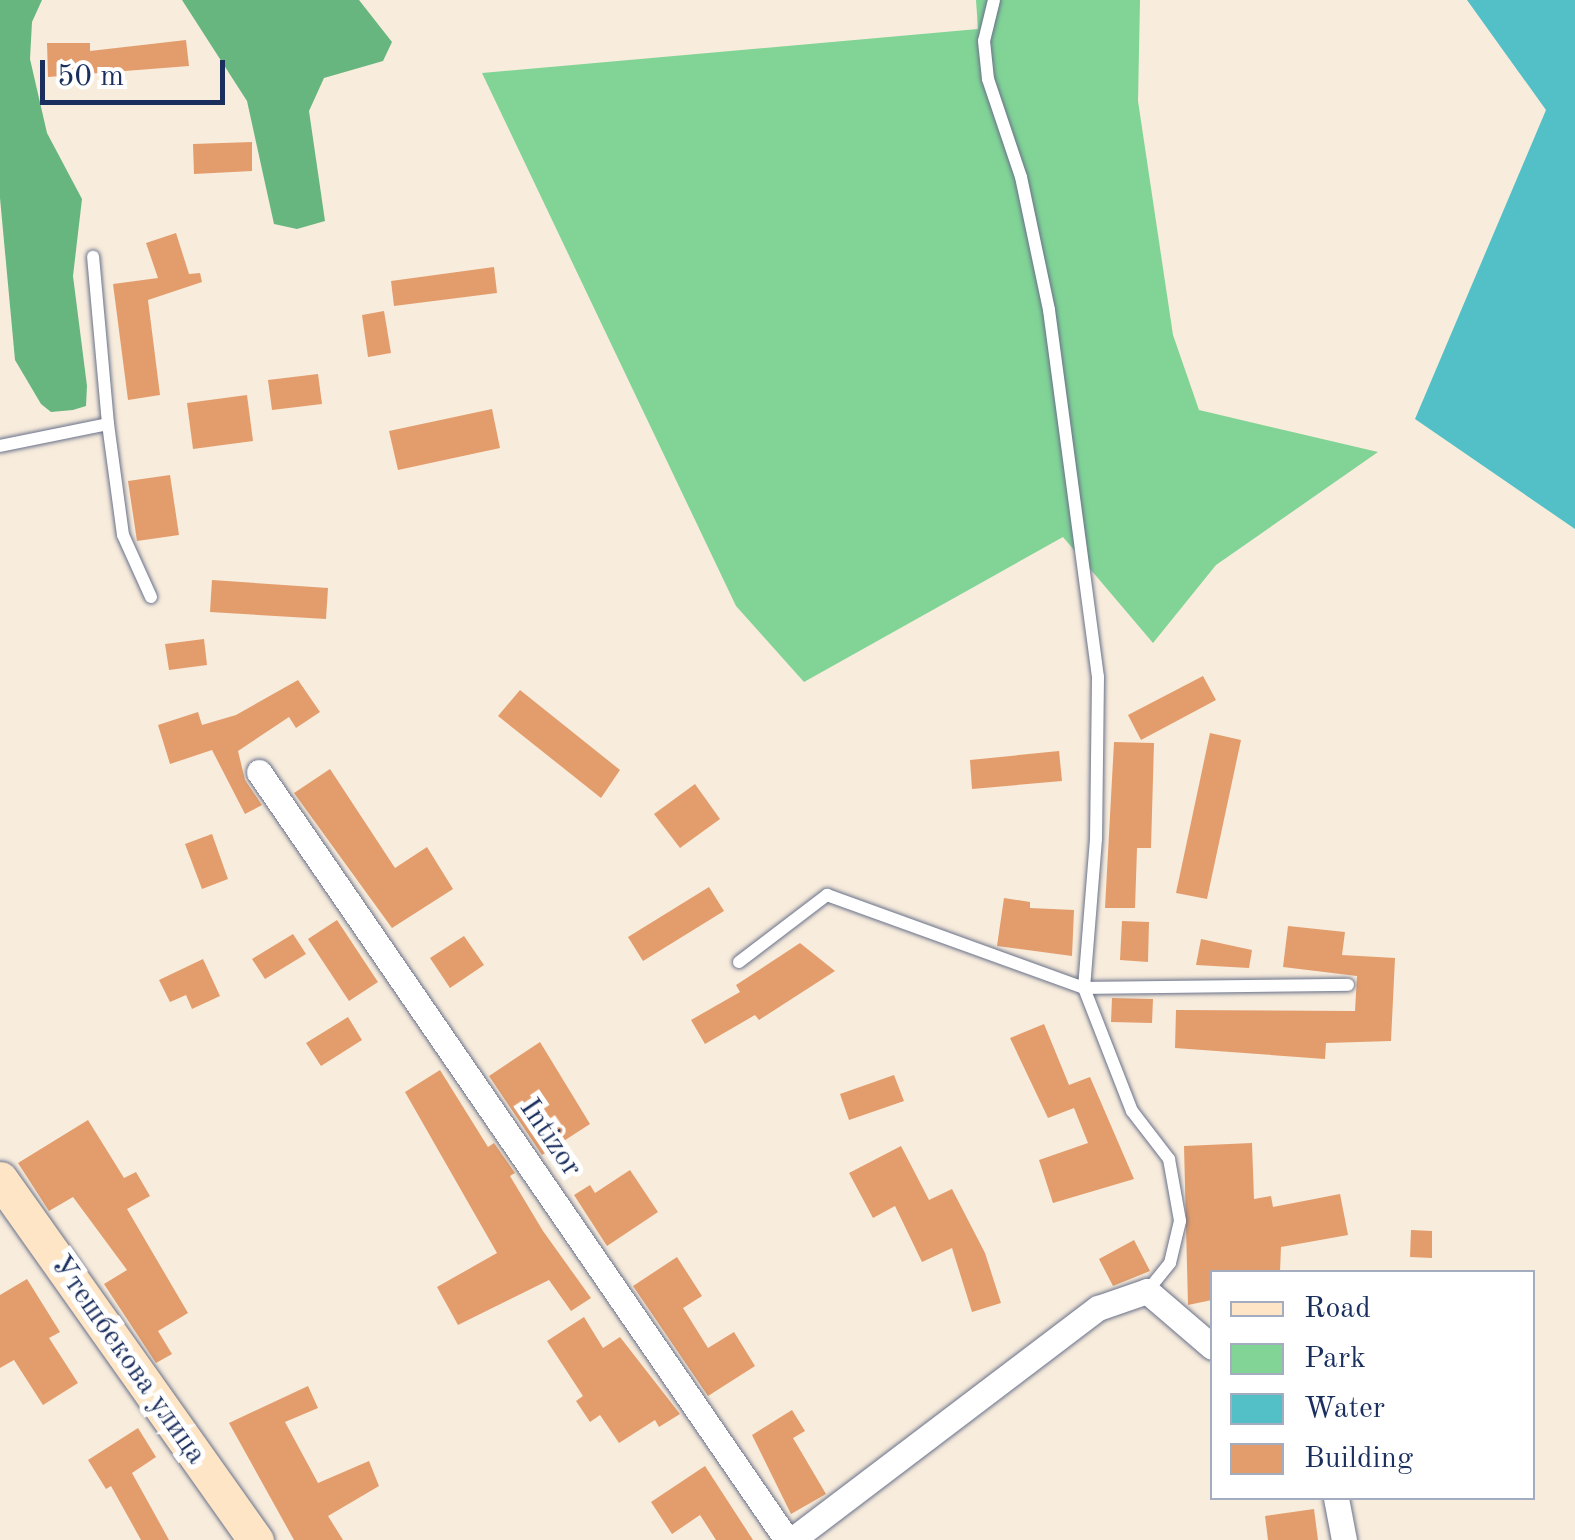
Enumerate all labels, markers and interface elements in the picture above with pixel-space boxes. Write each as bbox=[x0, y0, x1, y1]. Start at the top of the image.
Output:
scale bar bbox=[45, 40, 230, 102]
text: 50 m bbox=[57, 62, 124, 92]
street label: Intizor bbox=[511, 1092, 589, 1184]
street label: Утешбекова улица bbox=[42, 1249, 214, 1471]
legend bbox=[1210, 1270, 1535, 1500]
text: Road bbox=[1304, 1294, 1371, 1324]
text: Park bbox=[1304, 1344, 1366, 1374]
text: Water bbox=[1304, 1394, 1385, 1424]
text: Building bbox=[1304, 1444, 1413, 1474]

